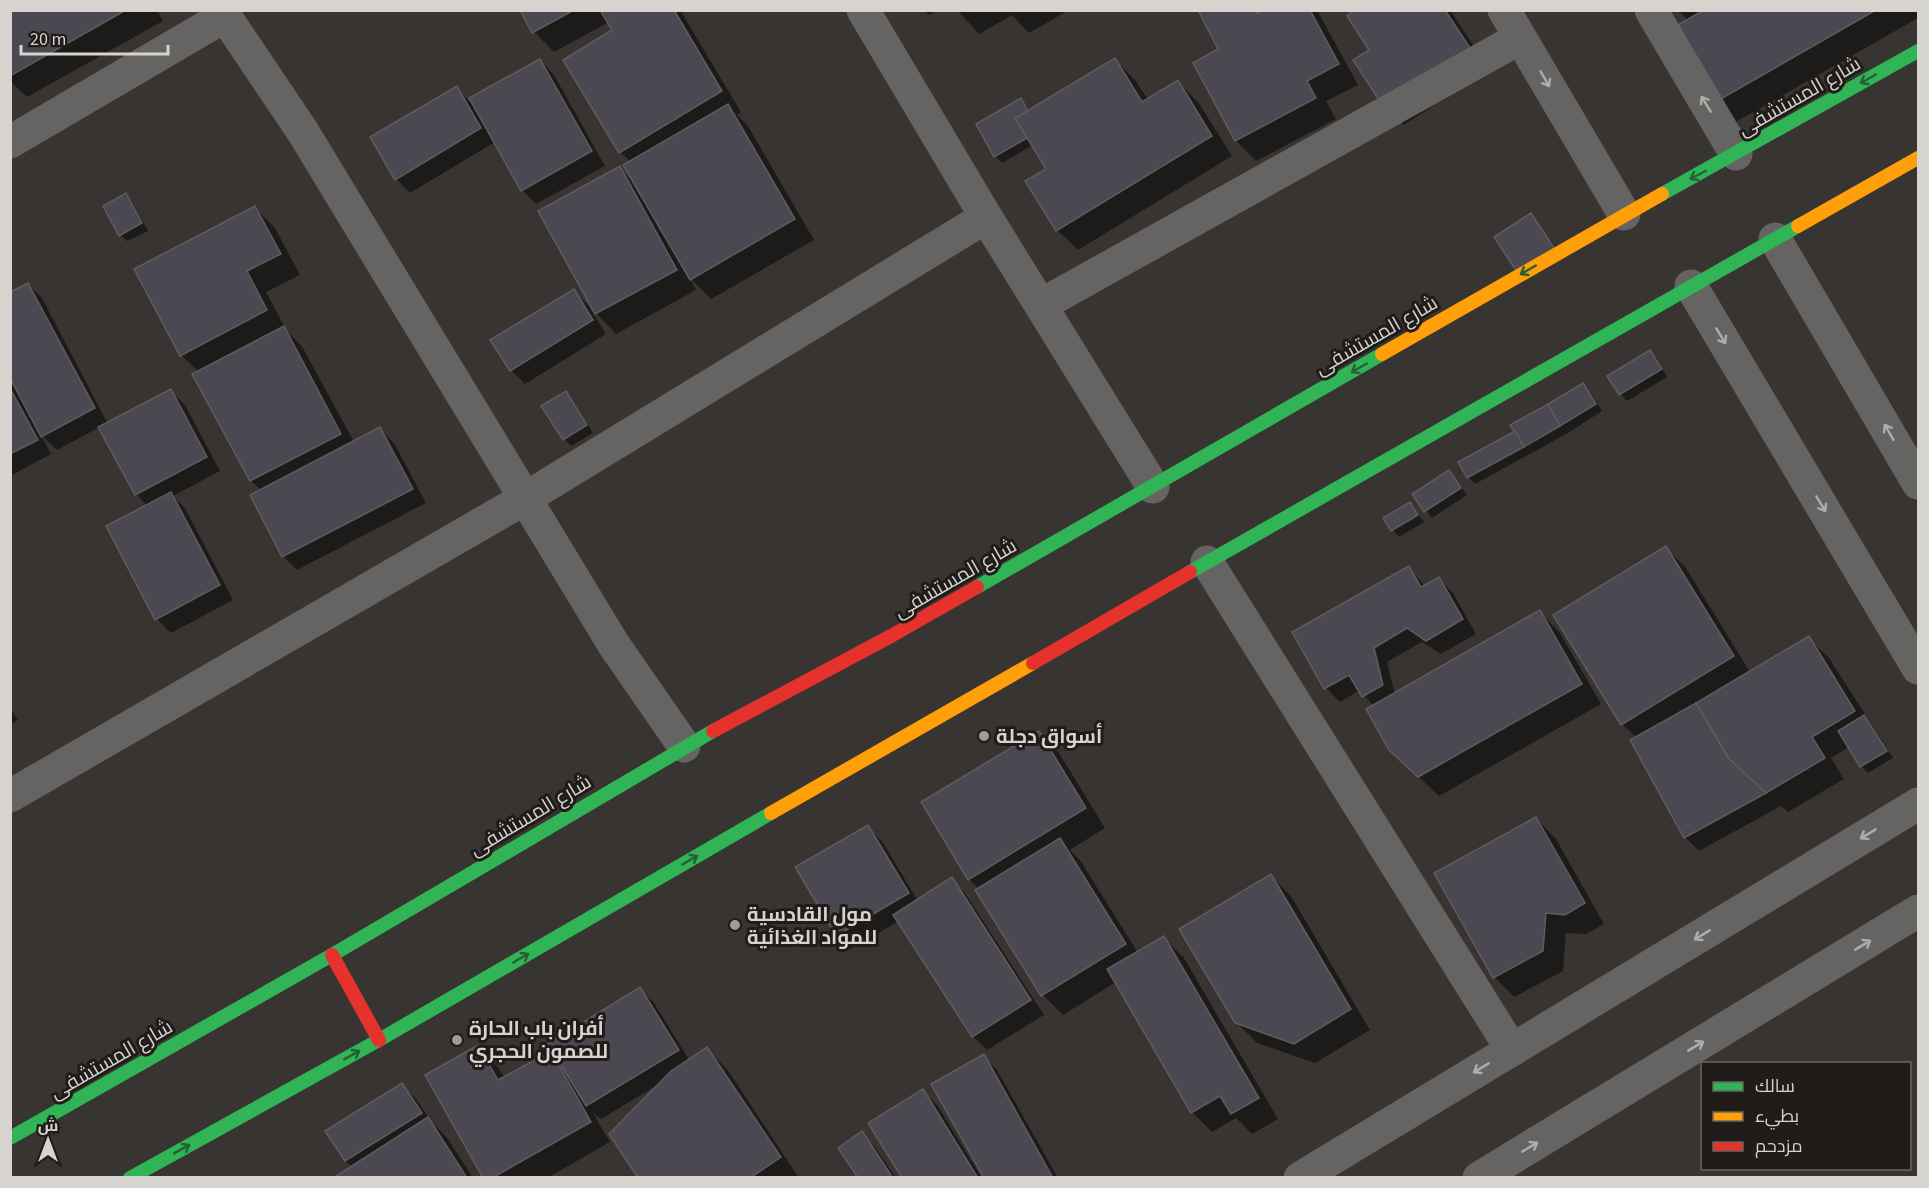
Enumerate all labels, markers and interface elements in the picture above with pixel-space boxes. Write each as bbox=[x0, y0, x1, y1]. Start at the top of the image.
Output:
scale bar bbox=[21, 18, 168, 56]
text: 20 m bbox=[30, 27, 66, 52]
street label: شارع المستشفى bbox=[1733, 50, 1866, 143]
one-way arrow bbox=[1539, 70, 1551, 87]
one-way arrow bbox=[1860, 74, 1877, 86]
one-way arrow bbox=[1700, 96, 1712, 113]
one-way arrow bbox=[1689, 170, 1707, 181]
one-way arrow bbox=[1519, 265, 1537, 276]
street label: شارع المستشفى bbox=[1310, 289, 1443, 382]
one-way arrow bbox=[1716, 327, 1728, 344]
one-way arrow bbox=[1351, 362, 1368, 374]
one-way arrow bbox=[1883, 424, 1895, 441]
one-way arrow bbox=[1815, 495, 1827, 512]
street label: شارع المستشفى bbox=[889, 532, 1022, 625]
place label: أسواق دجلة bbox=[996, 722, 1102, 751]
marker: أسواق دجلة bbox=[977, 729, 991, 743]
street label: شارع المستشفى bbox=[464, 768, 597, 863]
one-way arrow bbox=[1860, 828, 1877, 840]
one-way arrow bbox=[681, 854, 698, 866]
place label: مول القادسية للمواد الغذائية bbox=[747, 901, 877, 952]
marker: مول القادسية للمواد الغذائية bbox=[728, 918, 742, 932]
one-way arrow bbox=[1694, 929, 1711, 941]
one-way arrow bbox=[1854, 939, 1871, 951]
one-way arrow bbox=[512, 951, 529, 963]
street label: شارع المستشفى bbox=[45, 1013, 178, 1106]
place label: أفران باب الحارة للصمون الحجري bbox=[469, 1014, 608, 1067]
marker: أفران باب الحارة للصمون الحجري bbox=[450, 1033, 464, 1047]
one-way arrow bbox=[1687, 1040, 1704, 1052]
one-way arrow bbox=[343, 1048, 360, 1060]
legend bbox=[1701, 1062, 1911, 1170]
one-way arrow bbox=[1473, 1063, 1490, 1075]
text: سالك bbox=[1755, 1074, 1795, 1099]
text: بطيء bbox=[1755, 1104, 1799, 1130]
north arrow bbox=[18, 1110, 78, 1170]
text: ش bbox=[38, 1115, 58, 1137]
text: مزدحم bbox=[1755, 1134, 1803, 1159]
one-way arrow bbox=[1521, 1141, 1538, 1153]
one-way arrow bbox=[172, 1143, 190, 1154]

